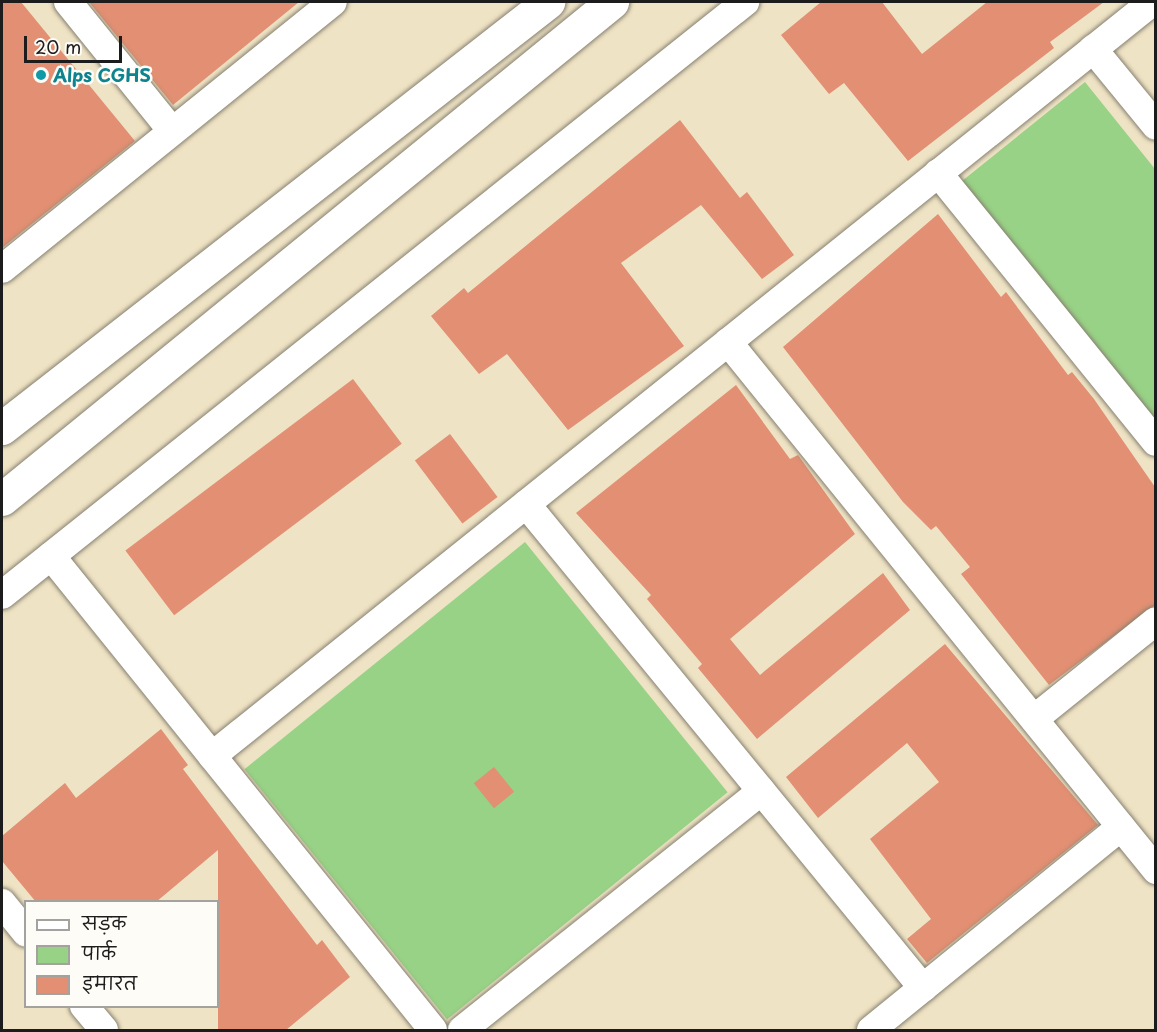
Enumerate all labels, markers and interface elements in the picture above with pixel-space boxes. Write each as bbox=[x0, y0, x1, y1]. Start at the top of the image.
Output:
scale bar bbox=[27, 24, 124, 62]
text: 20 m bbox=[35, 33, 81, 60]
place label: Alps CGHS bbox=[53, 64, 151, 86]
marker: Alps CGHS bbox=[34, 68, 48, 82]
legend bbox=[24, 900, 219, 1008]
text: सड़क bbox=[82, 909, 126, 936]
text: पार्क bbox=[82, 939, 116, 966]
text: इमारत bbox=[82, 969, 137, 996]

